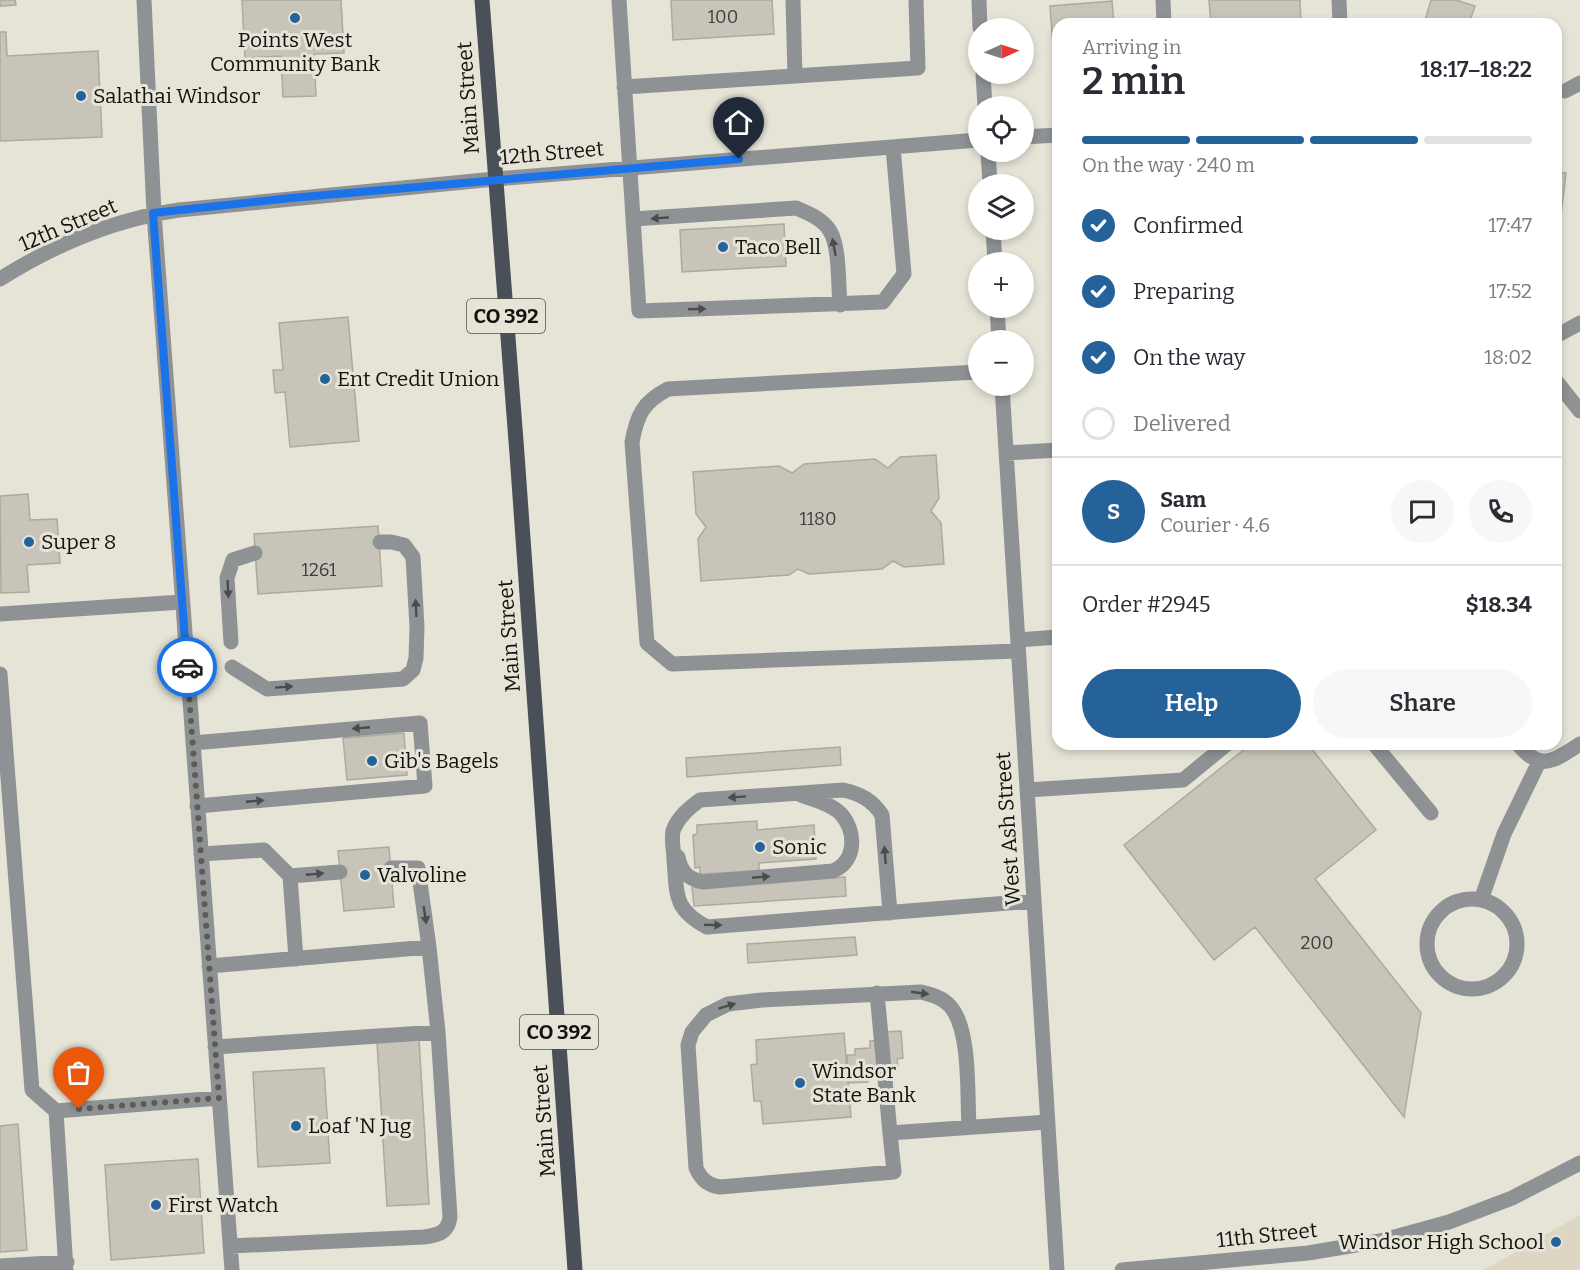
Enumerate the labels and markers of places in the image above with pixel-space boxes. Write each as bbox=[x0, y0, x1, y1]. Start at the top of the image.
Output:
marker: Points West Community Bank bbox=[288, 11, 302, 25]
place label: Points West Community Bank bbox=[210, 27, 380, 77]
place label: Salathai Windsor bbox=[93, 83, 260, 109]
marker: Salathai Windsor bbox=[74, 89, 88, 103]
pin bbox=[713, 97, 764, 159]
place label: Taco Bell bbox=[735, 234, 821, 260]
marker: Taco Bell bbox=[716, 240, 730, 254]
place label: Ent Credit Union bbox=[337, 366, 499, 392]
marker: Ent Credit Union bbox=[318, 372, 332, 386]
place label: Super 8 bbox=[41, 529, 116, 555]
marker: Super 8 bbox=[22, 535, 36, 549]
place label: Gib's Bagels bbox=[384, 748, 499, 774]
marker: Gib's Bagels bbox=[365, 754, 379, 768]
place label: Sonic bbox=[772, 834, 827, 860]
marker: Sonic bbox=[753, 840, 767, 854]
place label: Valvoline bbox=[377, 862, 467, 888]
marker: Valvoline bbox=[358, 868, 372, 882]
pin bbox=[53, 1047, 104, 1109]
place label: Windsor State Bank bbox=[812, 1058, 916, 1108]
marker: Windsor State Bank bbox=[793, 1076, 807, 1090]
place label: Loaf 'N Jug bbox=[308, 1113, 412, 1139]
marker: Loaf 'N Jug bbox=[289, 1119, 303, 1133]
place label: First Watch bbox=[168, 1192, 279, 1218]
marker: First Watch bbox=[149, 1198, 163, 1212]
place label: Windsor High School bbox=[1338, 1229, 1544, 1255]
marker: Windsor High School bbox=[1549, 1235, 1563, 1249]

